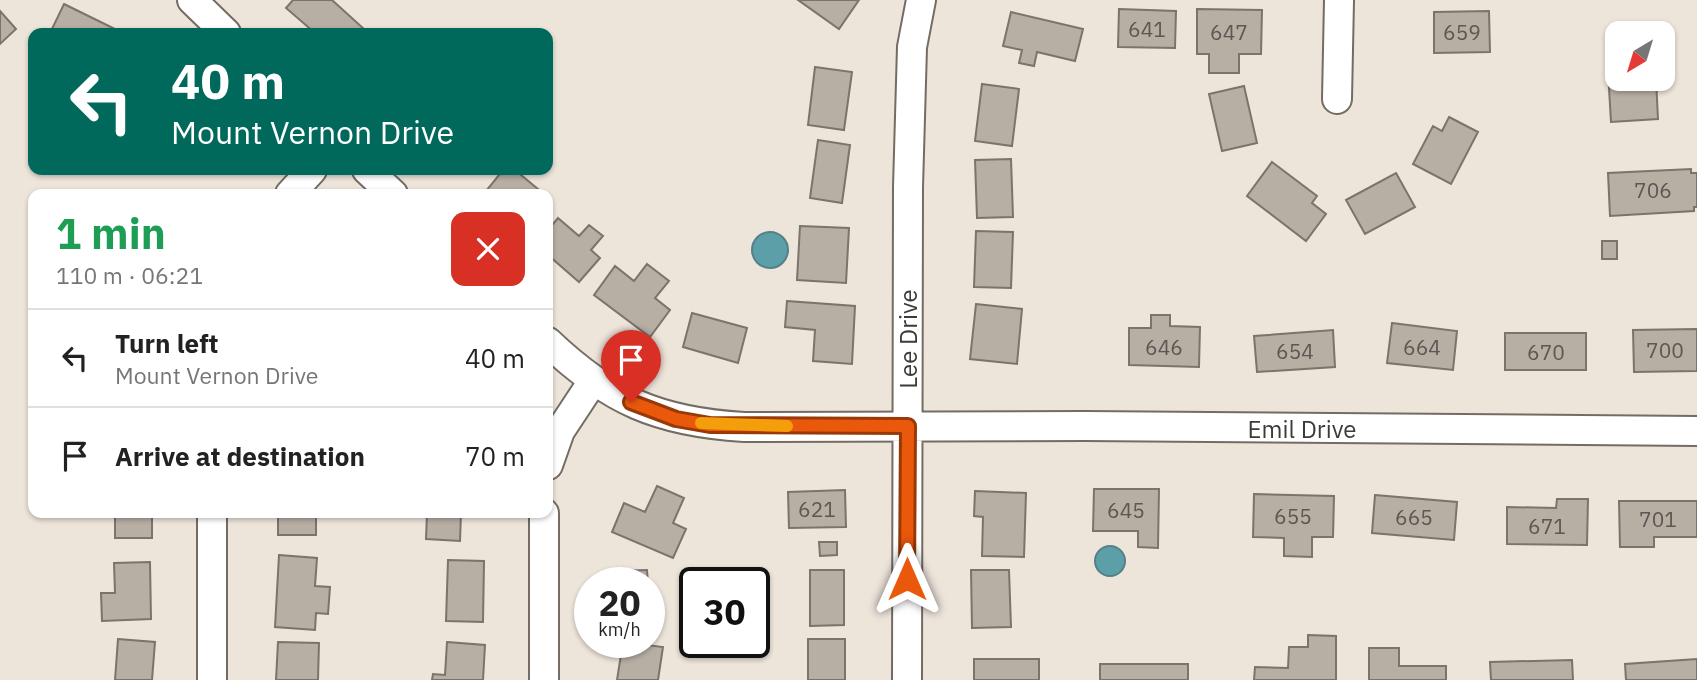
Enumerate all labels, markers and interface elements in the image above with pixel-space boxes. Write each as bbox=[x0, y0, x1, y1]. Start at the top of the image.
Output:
house number: 641 bbox=[1128, 15, 1166, 43]
house number: 647 bbox=[1210, 18, 1248, 46]
house number: 659 bbox=[1443, 18, 1481, 46]
north arrow bbox=[1605, 21, 1675, 91]
map controls bbox=[1605, 21, 1675, 91]
text: 40 m bbox=[171, 49, 285, 112]
icon: left bbox=[56, 56, 147, 147]
text: Mount Vernon Drive bbox=[171, 111, 454, 153]
house number: 706 bbox=[1634, 176, 1672, 204]
text: 1 min bbox=[56, 206, 166, 261]
button: close bbox=[451, 212, 525, 286]
text: 110 m · 06:21 bbox=[56, 260, 203, 290]
street label: Lee Drive bbox=[892, 289, 924, 389]
text: Turn left bbox=[115, 326, 218, 360]
pin bbox=[601, 330, 661, 402]
house number: 646 bbox=[1145, 333, 1183, 361]
house number: 664 bbox=[1403, 333, 1441, 361]
house number: 700 bbox=[1646, 336, 1684, 364]
house number: 654 bbox=[1276, 337, 1314, 365]
house number: 670 bbox=[1527, 338, 1565, 366]
icon: left bbox=[56, 339, 94, 377]
text: 40 m bbox=[465, 341, 525, 375]
icon: arrive bbox=[612, 341, 650, 379]
text: Mount Vernon Drive bbox=[115, 360, 318, 390]
street label: Emil Drive bbox=[1248, 413, 1356, 445]
icon: arrive bbox=[56, 437, 94, 475]
text: Arrive at destination bbox=[115, 439, 365, 473]
text: 70 m bbox=[465, 439, 525, 473]
house number: 621 bbox=[798, 495, 836, 523]
house number: 645 bbox=[1107, 496, 1145, 524]
house number: 655 bbox=[1274, 502, 1312, 530]
house number: 665 bbox=[1395, 503, 1433, 531]
house number: 701 bbox=[1639, 505, 1677, 533]
house number: 671 bbox=[1528, 512, 1566, 540]
position arrow bbox=[870, 542, 944, 616]
speed limit sign: 30 bbox=[679, 567, 770, 658]
text: 20 bbox=[598, 580, 641, 626]
text: km/h bbox=[598, 618, 641, 641]

